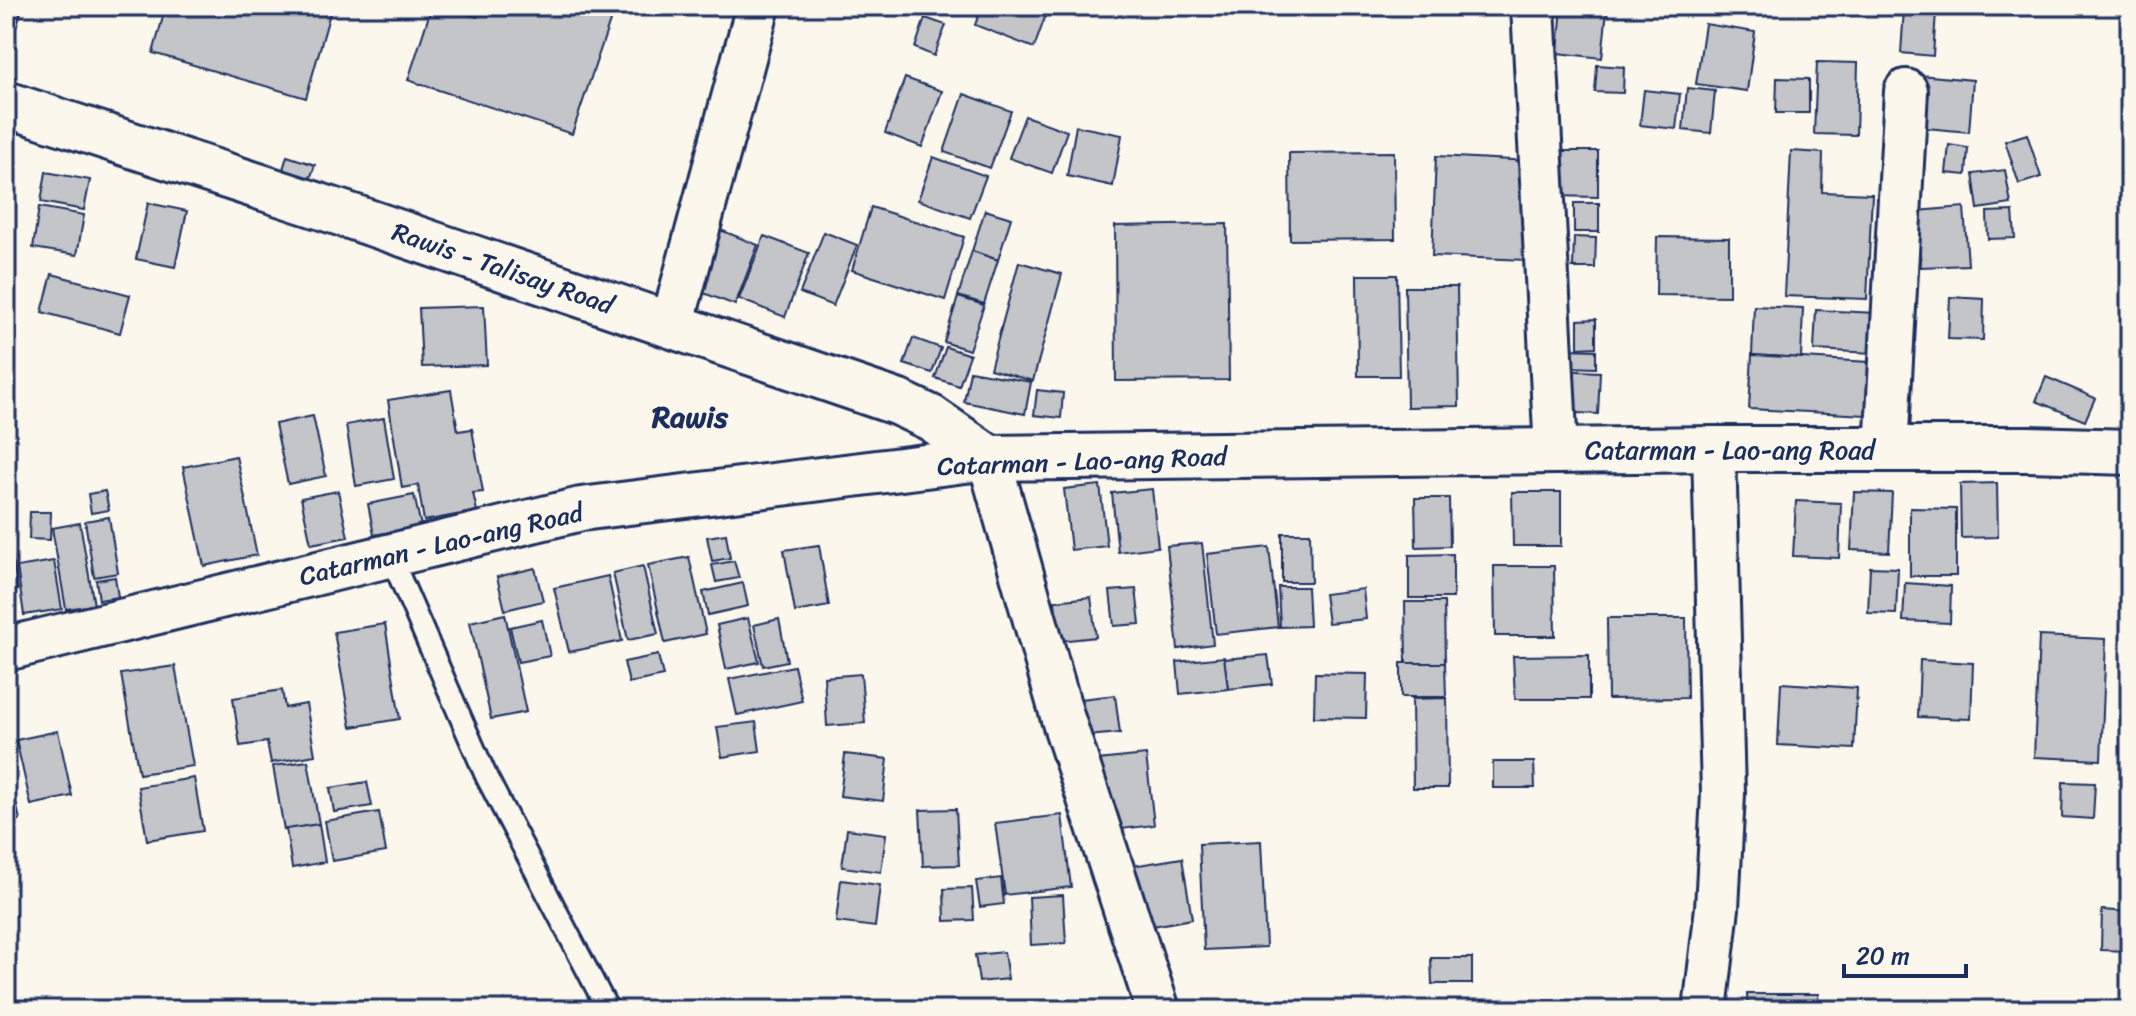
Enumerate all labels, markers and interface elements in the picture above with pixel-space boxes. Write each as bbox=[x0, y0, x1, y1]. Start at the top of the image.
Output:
street label: Rawis - Talisay Road bbox=[386, 208, 622, 328]
district label: Rawis bbox=[651, 390, 729, 444]
street label: Catarman - Lao-ang Road bbox=[1585, 427, 1877, 473]
street label: Catarman - Lao-ang Road bbox=[936, 433, 1230, 489]
street label: Catarman - Lao-ang Road bbox=[295, 488, 590, 599]
scale bar bbox=[1844, 928, 1966, 978]
text: 20 m bbox=[1856, 935, 1910, 977]

